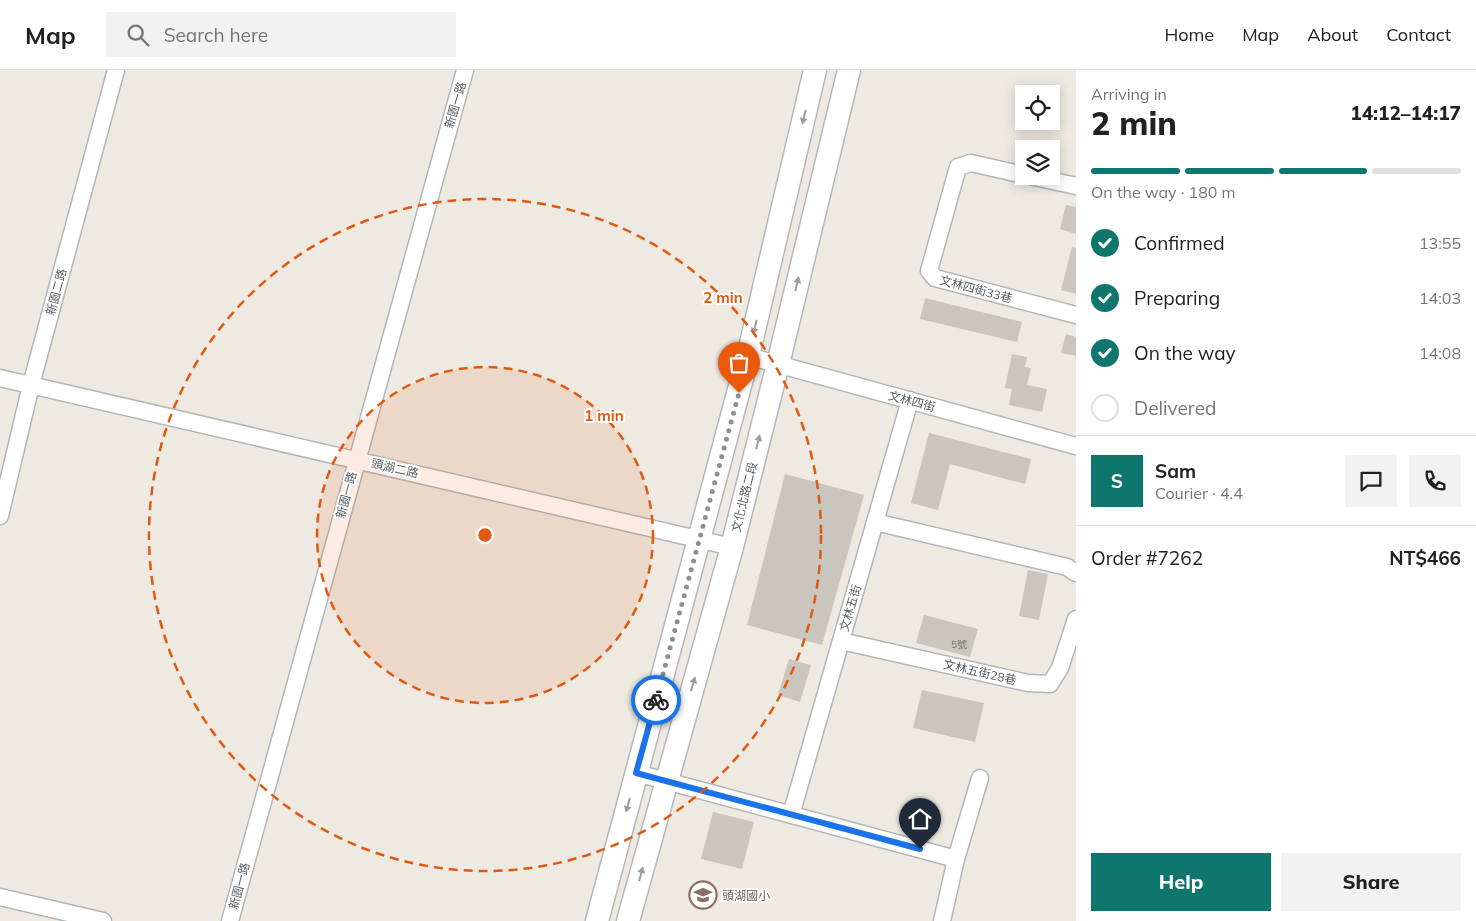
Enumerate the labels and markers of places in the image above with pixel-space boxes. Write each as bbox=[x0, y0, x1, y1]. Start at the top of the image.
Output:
pin bbox=[718, 342, 760, 393]
centre of rings bbox=[476, 526, 494, 544]
pin bbox=[899, 798, 941, 849]
school or university icon: 頭湖國小 bbox=[688, 880, 718, 910]
place label: 頭湖國小 bbox=[722, 888, 770, 903]

